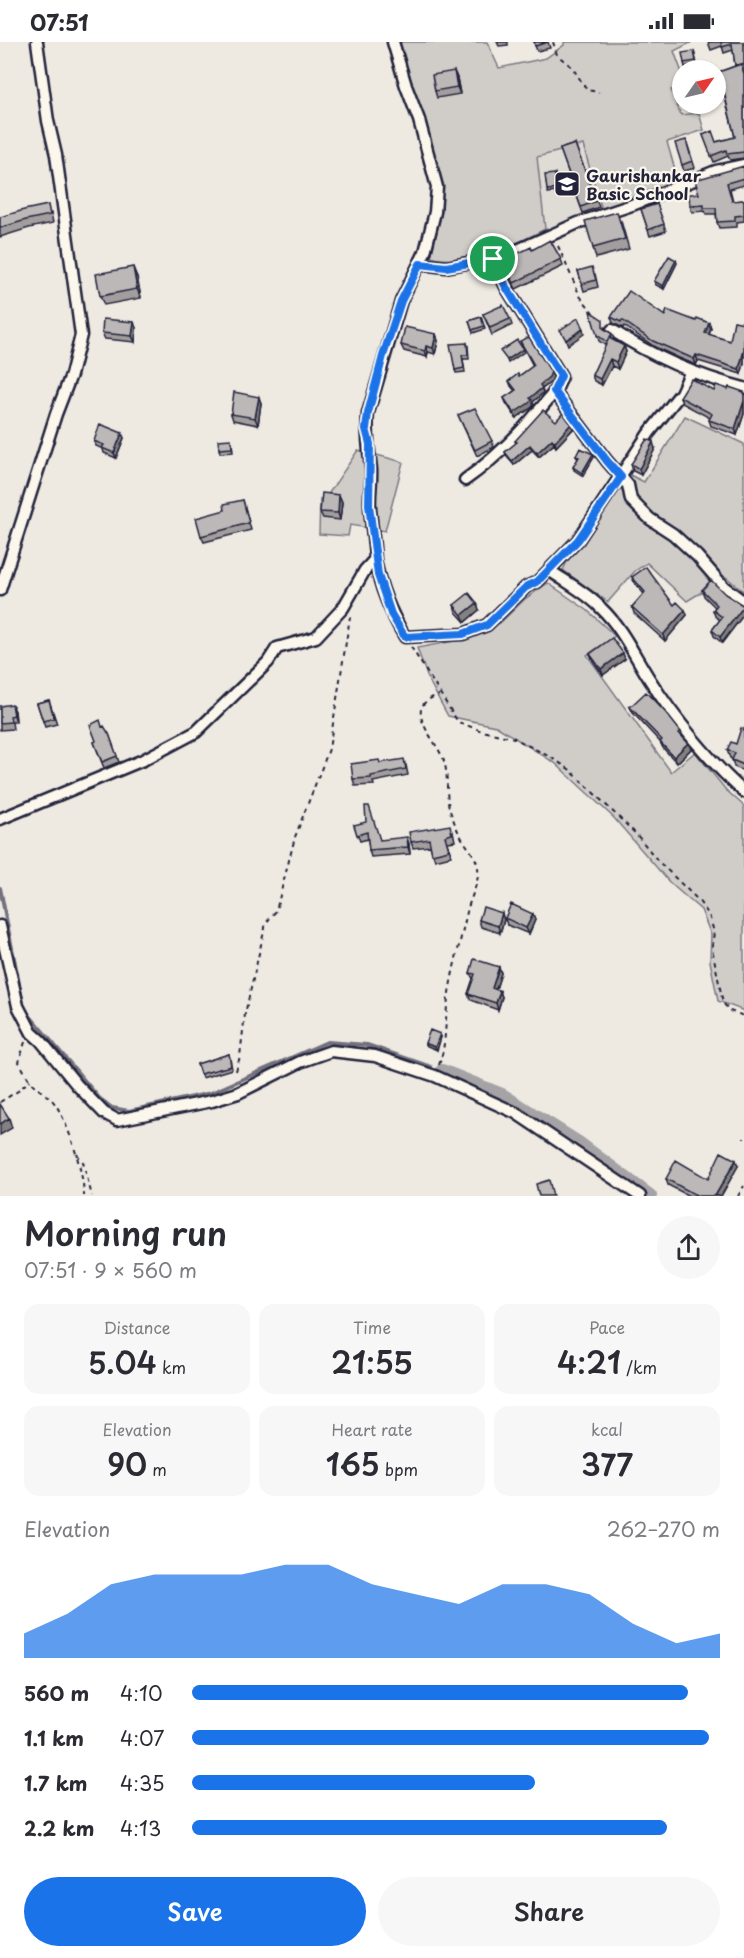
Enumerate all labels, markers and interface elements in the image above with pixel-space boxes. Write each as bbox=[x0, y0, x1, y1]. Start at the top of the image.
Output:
text: 07:51 bbox=[30, 5, 89, 38]
north arrow bbox=[672, 60, 726, 114]
map controls bbox=[672, 60, 726, 114]
place label: Gaurishankar Basic School bbox=[586, 163, 702, 205]
school or university icon: Gaurishankar Basic School bbox=[552, 169, 582, 199]
pin bbox=[467, 233, 518, 284]
icon: arrive bbox=[476, 242, 509, 275]
text: Morning run bbox=[24, 1207, 227, 1257]
button: share bbox=[657, 1216, 720, 1279]
text: 07:51 · 9 × 560 m bbox=[24, 1255, 197, 1285]
text: Distance bbox=[103, 1315, 171, 1339]
text: Time bbox=[353, 1315, 391, 1339]
text: Pace bbox=[589, 1315, 625, 1339]
text: 5.04 bbox=[88, 1339, 157, 1384]
text: 21:55 bbox=[331, 1339, 413, 1384]
text: 4:21 bbox=[557, 1339, 621, 1384]
text: km bbox=[157, 1355, 186, 1379]
text: /km bbox=[621, 1355, 657, 1379]
text: Elevation bbox=[102, 1417, 172, 1441]
text: Heart rate bbox=[332, 1417, 412, 1441]
text: kcal bbox=[591, 1417, 623, 1441]
text: 90 bbox=[107, 1441, 147, 1486]
text: 165 bbox=[326, 1441, 380, 1486]
text: 377 bbox=[581, 1441, 633, 1486]
text: m bbox=[147, 1457, 167, 1481]
text: bpm bbox=[380, 1457, 418, 1481]
text: Elevation bbox=[24, 1514, 110, 1544]
text: 262–270 m bbox=[607, 1514, 720, 1544]
text: 560 m bbox=[24, 1678, 89, 1708]
text: 4:10 bbox=[120, 1678, 163, 1708]
text: 1.1 km bbox=[24, 1723, 84, 1753]
text: 4:07 bbox=[120, 1723, 164, 1753]
text: 1.7 km bbox=[24, 1768, 87, 1798]
text: 4:35 bbox=[120, 1768, 165, 1798]
text: 2.2 km bbox=[24, 1813, 94, 1843]
text: 4:13 bbox=[120, 1813, 161, 1843]
button: Save bbox=[24, 1877, 366, 1946]
button: Share bbox=[378, 1877, 720, 1946]

